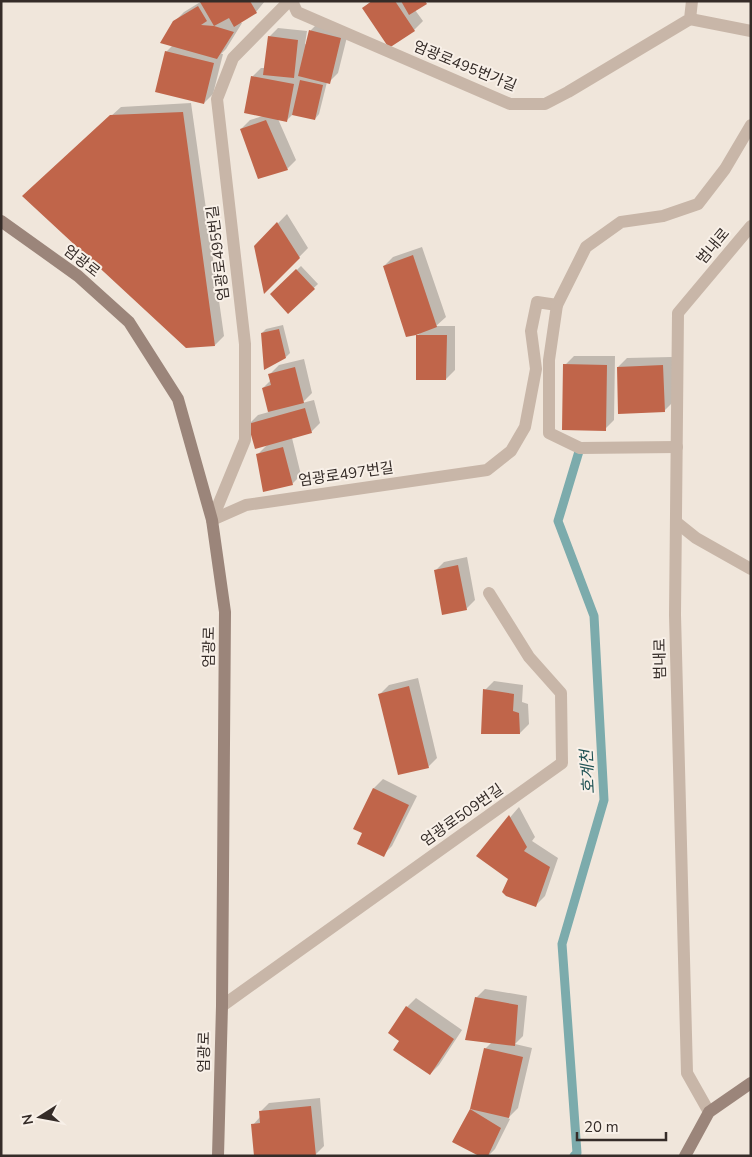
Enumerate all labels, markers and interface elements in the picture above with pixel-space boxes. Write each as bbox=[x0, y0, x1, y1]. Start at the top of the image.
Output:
street label: 엄광로495번가길 bbox=[410, 36, 520, 96]
street label: 엄광로495번길 bbox=[202, 204, 234, 302]
street label: 범내로 bbox=[692, 224, 734, 268]
street label: 엄광로 bbox=[60, 240, 104, 282]
street label: 엄광로497번길 bbox=[297, 457, 395, 491]
street label: 엄광로 bbox=[199, 626, 219, 668]
street label: 범내로 bbox=[650, 638, 670, 680]
water label: 호계천 bbox=[576, 747, 600, 795]
street label: 엄광로509번길 bbox=[417, 779, 507, 851]
street label: 엄광로 bbox=[194, 1031, 214, 1073]
north arrow bbox=[15, 1092, 65, 1142]
scale bar bbox=[577, 1110, 666, 1142]
text: N bbox=[17, 1112, 38, 1126]
text: 20 m bbox=[584, 1117, 619, 1137]

